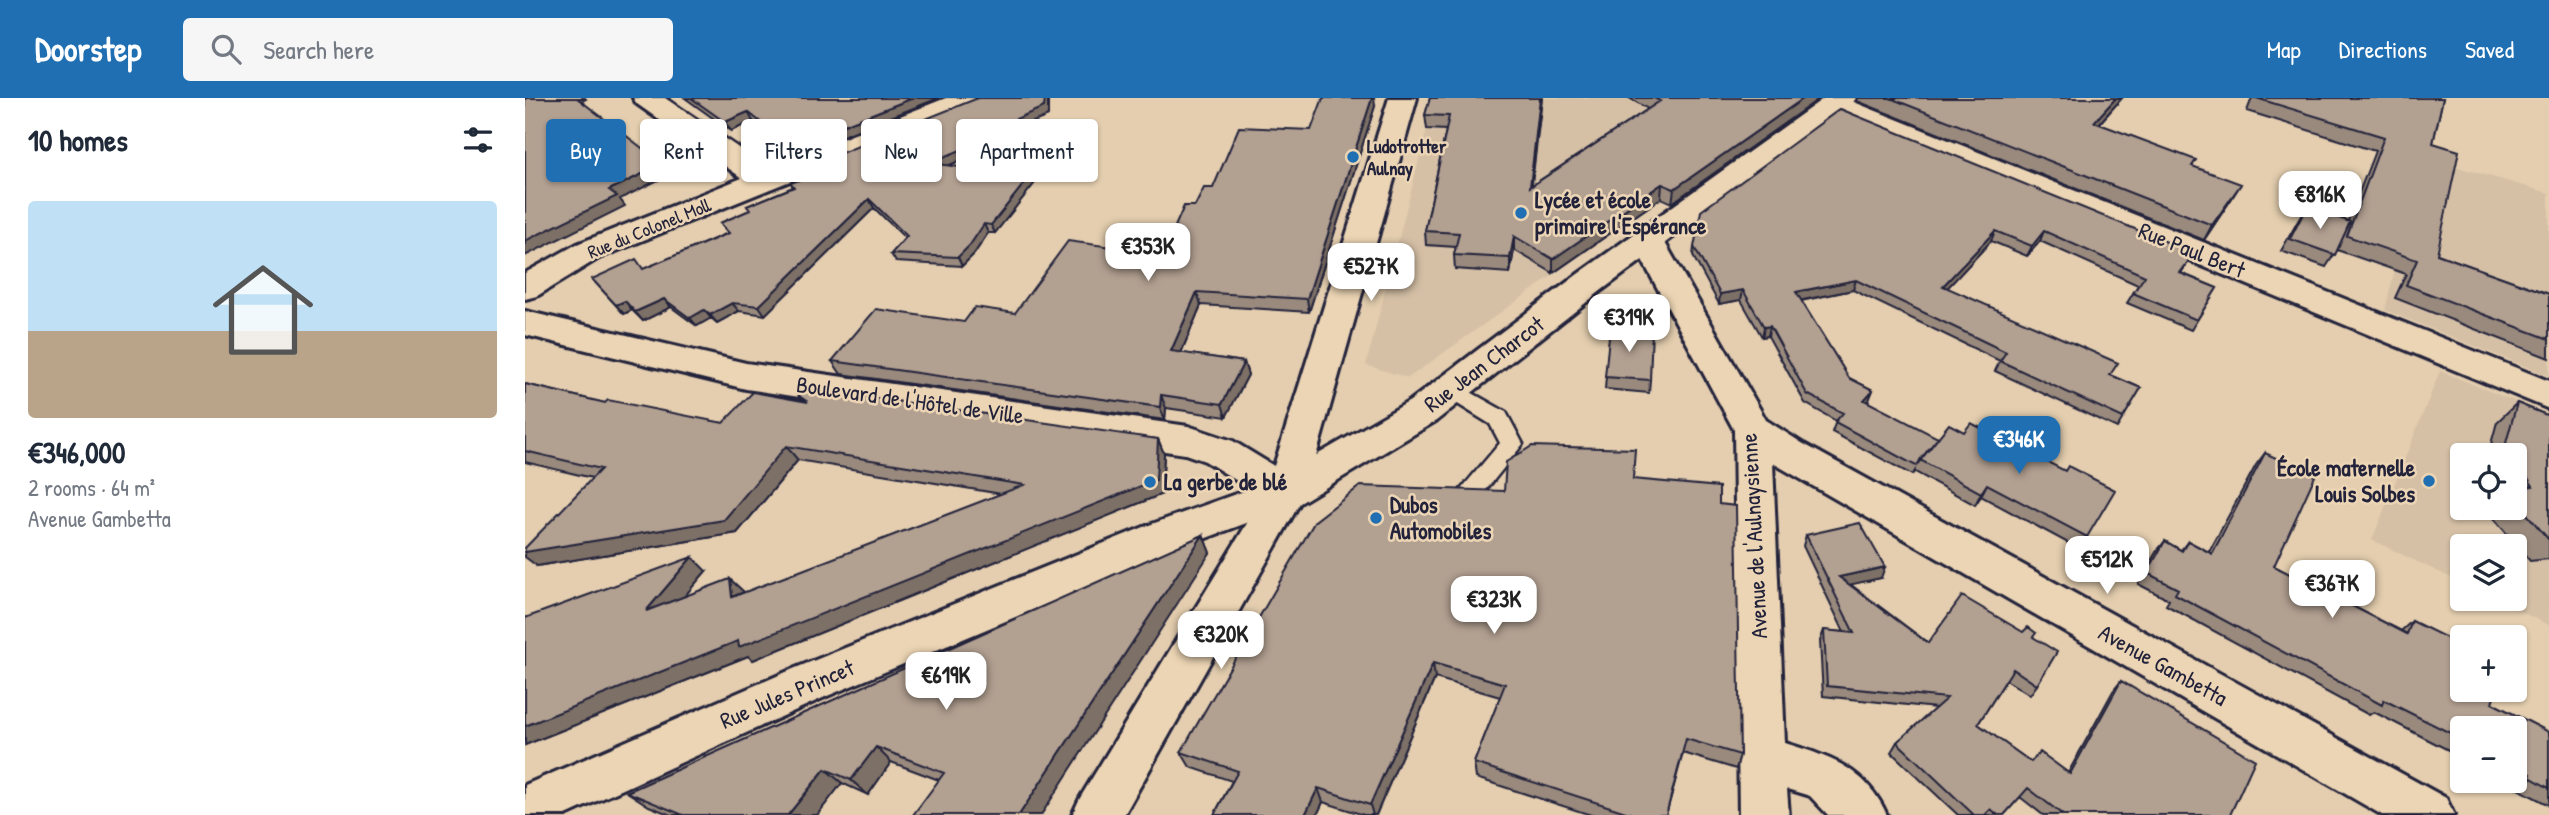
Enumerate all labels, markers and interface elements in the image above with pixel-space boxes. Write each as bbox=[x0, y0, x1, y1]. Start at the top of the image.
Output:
search box bbox=[183, 18, 673, 81]
text: Doorstep bbox=[35, 27, 141, 71]
icon: search bbox=[207, 30, 245, 68]
text: Search here bbox=[263, 32, 374, 67]
text: Map bbox=[2267, 33, 2301, 65]
text: Directions bbox=[2339, 33, 2427, 65]
text: Saved bbox=[2465, 33, 2514, 65]
chip: Buy bbox=[546, 119, 626, 182]
chip: Rent bbox=[640, 119, 727, 182]
chip: Filters bbox=[741, 119, 847, 182]
chip: New bbox=[861, 119, 942, 182]
chip: Apartment bbox=[956, 119, 1098, 182]
text: 10 homes bbox=[28, 120, 128, 160]
icon: filters bbox=[459, 121, 497, 159]
place label: Ludotrotter Aulnay bbox=[1367, 133, 1447, 182]
marker: Ludotrotter Aulnay bbox=[1345, 149, 1361, 165]
pin: €816K bbox=[2271, 172, 2369, 231]
text: €816K bbox=[2295, 178, 2345, 209]
place label: Lycée et école primaire l'Espérance bbox=[1535, 184, 1707, 242]
street label: Rue du Colonel Moll bbox=[583, 191, 715, 265]
marker: Lycée et école primaire l'Espérance bbox=[1513, 205, 1529, 221]
street label: Rue Paul Bert bbox=[2134, 214, 2251, 285]
pin: €353K bbox=[1099, 223, 1197, 283]
text: €353K bbox=[1121, 230, 1175, 261]
pin: €527K bbox=[1322, 244, 1420, 303]
icon: home bbox=[200, 247, 326, 373]
text: €527K bbox=[1344, 250, 1398, 281]
pin: €319K bbox=[1580, 294, 1678, 354]
text: €319K bbox=[1604, 301, 1654, 332]
street label: Rue Jean Charcot bbox=[1417, 308, 1551, 419]
street label: Boulevard de l'Hôtel de Ville bbox=[794, 368, 1026, 431]
pin: €346K bbox=[1970, 416, 2068, 476]
text: €346K bbox=[1993, 423, 2045, 454]
text: €346,000 bbox=[28, 432, 125, 472]
street label: Avenue de l'Aulnaysienne bbox=[1733, 432, 1774, 640]
map controls bbox=[2450, 443, 2527, 793]
button: locate bbox=[2450, 443, 2527, 520]
place label: École maternelle Louis Solbes bbox=[2277, 452, 2416, 509]
place label: La gerbe de blé bbox=[1164, 466, 1288, 498]
text: 2 rooms · 64 m² bbox=[28, 472, 155, 503]
marker: École maternelle Louis Solbes bbox=[2421, 473, 2437, 489]
marker: La gerbe de blé bbox=[1142, 474, 1158, 490]
place label: Dubos Automobiles bbox=[1390, 489, 1491, 546]
text: Avenue Gambetta bbox=[28, 503, 171, 534]
marker: Dubos Automobiles bbox=[1368, 510, 1384, 526]
button: layers bbox=[2450, 534, 2527, 611]
pin: €512K bbox=[2058, 536, 2156, 596]
text: €512K bbox=[2081, 543, 2133, 574]
pin: €367K bbox=[2283, 560, 2381, 620]
text: €367K bbox=[2305, 567, 2359, 598]
pin: €323K bbox=[1445, 576, 1543, 636]
text: €323K bbox=[1467, 583, 1521, 614]
pin: €320K bbox=[1172, 612, 1270, 671]
street label: Avenue Gambetta bbox=[2093, 616, 2233, 713]
text: €320K bbox=[1194, 618, 1248, 649]
button: + bbox=[2450, 625, 2527, 702]
street label: Rue Jules Princet bbox=[715, 651, 860, 736]
pin: €619K bbox=[897, 652, 995, 712]
text: €619K bbox=[921, 659, 971, 690]
button: − bbox=[2450, 716, 2527, 793]

